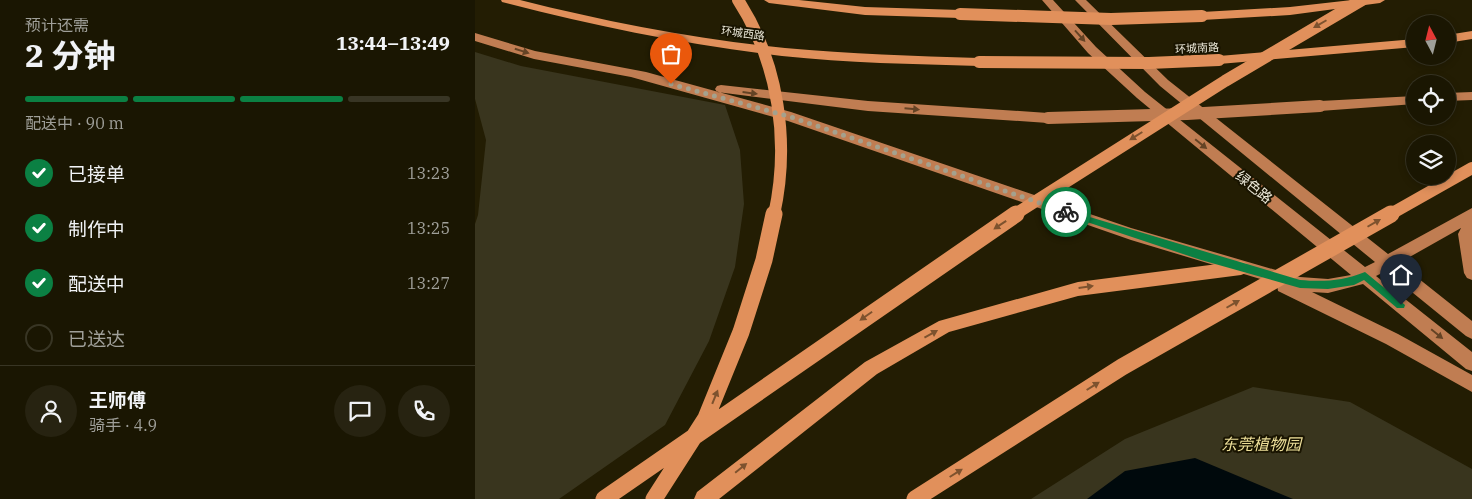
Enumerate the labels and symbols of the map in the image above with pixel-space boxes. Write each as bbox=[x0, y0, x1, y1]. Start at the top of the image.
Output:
north arrow bbox=[1406, 15, 1456, 65]
one-way arrow bbox=[1312, 20, 1327, 28]
street label: 环城西路 bbox=[720, 23, 766, 43]
one-way arrow bbox=[1074, 30, 1086, 42]
pin bbox=[650, 33, 692, 84]
street label: 环城南路 bbox=[1175, 40, 1219, 56]
one-way arrow bbox=[514, 47, 529, 55]
one-way arrow bbox=[742, 89, 758, 97]
one-way arrow bbox=[904, 106, 920, 114]
one-way arrow bbox=[1130, 132, 1143, 141]
one-way arrow bbox=[1194, 139, 1207, 150]
street label: 绿色路 bbox=[1232, 167, 1276, 207]
courier bbox=[1041, 187, 1091, 237]
one-way arrow bbox=[1367, 219, 1382, 227]
one-way arrow bbox=[993, 220, 1007, 230]
pin bbox=[1380, 254, 1422, 305]
one-way arrow bbox=[1078, 283, 1094, 291]
one-way arrow bbox=[1227, 299, 1240, 308]
one-way arrow bbox=[859, 311, 872, 321]
one-way arrow bbox=[1430, 328, 1442, 340]
one-way arrow bbox=[924, 330, 937, 339]
one-way arrow bbox=[1087, 381, 1100, 390]
one-way arrow bbox=[711, 389, 719, 404]
park label: 东莞植物园 bbox=[1221, 434, 1303, 454]
one-way arrow bbox=[735, 463, 748, 474]
one-way arrow bbox=[949, 468, 963, 478]

